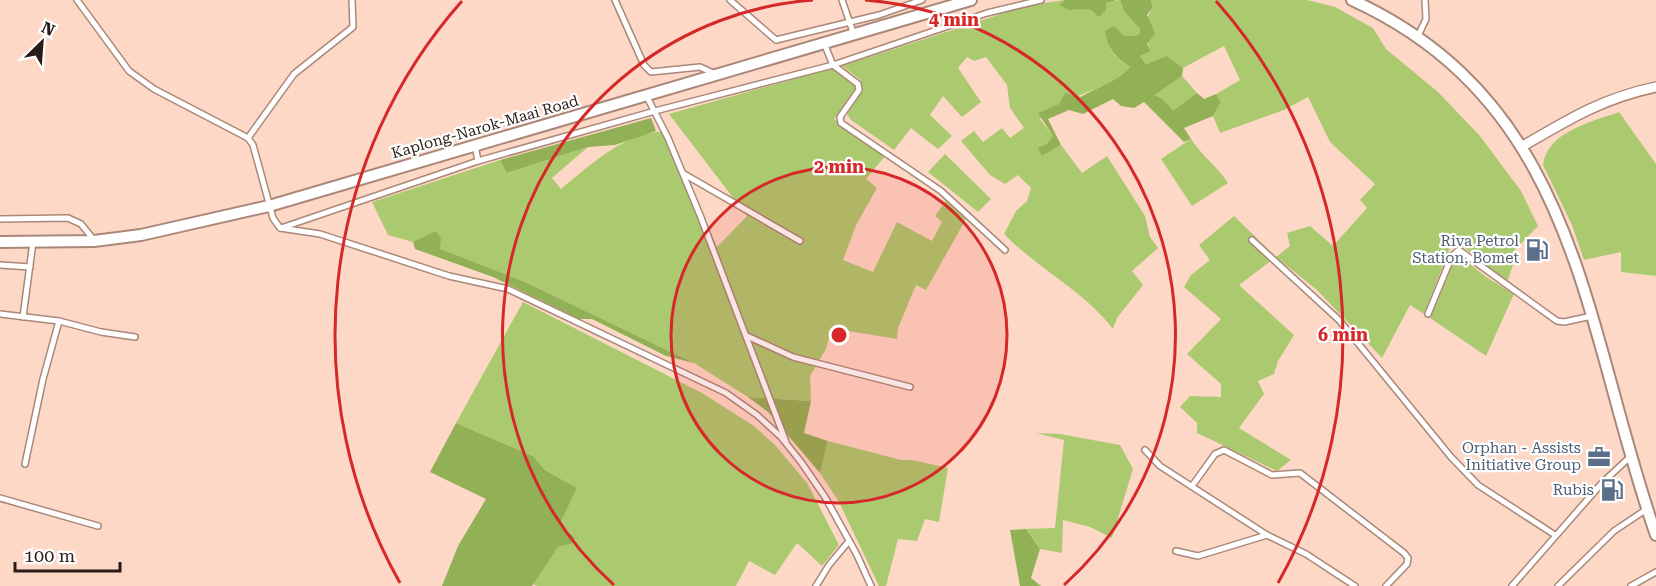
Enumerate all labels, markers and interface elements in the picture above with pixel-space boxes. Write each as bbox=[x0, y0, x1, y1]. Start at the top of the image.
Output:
text: 4 min bbox=[929, 9, 979, 30]
north arrow bbox=[12, 12, 72, 72]
text: N bbox=[39, 18, 58, 40]
street label: Kaplong-Narok-Maai Road bbox=[389, 92, 581, 162]
text: 2 min bbox=[814, 156, 864, 177]
place label: Riva Petrol Station, Bomet bbox=[1412, 232, 1519, 267]
fuel station icon: Riva Petrol Station, Bomet bbox=[1524, 237, 1550, 263]
text: 6 min bbox=[1318, 324, 1368, 345]
centre of rings bbox=[829, 325, 849, 345]
place label: Orphan - Assists Initiative Group bbox=[1462, 439, 1581, 474]
office icon: Orphan - Assists Initiative Group bbox=[1586, 444, 1612, 470]
fuel station icon: Rubis bbox=[1599, 477, 1625, 503]
place label: Rubis bbox=[1553, 481, 1594, 499]
scale bar bbox=[15, 535, 120, 573]
text: 100 m bbox=[24, 545, 75, 566]

